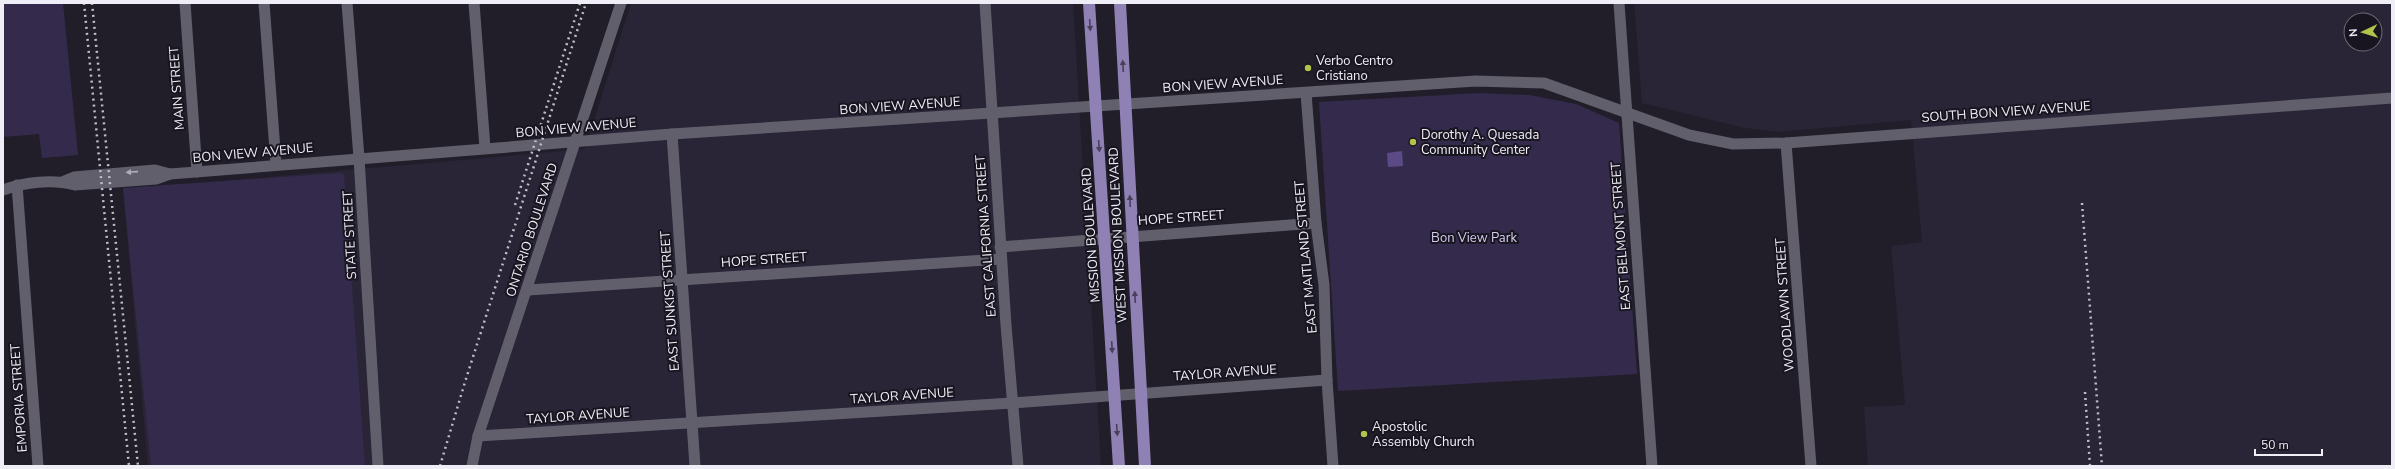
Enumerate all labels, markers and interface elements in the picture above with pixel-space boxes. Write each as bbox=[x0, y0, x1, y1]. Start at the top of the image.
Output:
north arrow bbox=[2343, 12, 2383, 52]
one-way arrow bbox=[1087, 19, 1094, 31]
text: N bbox=[2346, 28, 2361, 37]
street label: MAIN STREET bbox=[165, 45, 189, 131]
place label: Verbo Centro Cristiano bbox=[1315, 52, 1393, 85]
one-way arrow bbox=[1120, 60, 1127, 72]
marker: Verbo Centro Cristiano bbox=[1303, 63, 1313, 73]
street label: BON VIEW AVENUE bbox=[1162, 71, 1284, 97]
street label: BON VIEW AVENUE bbox=[839, 93, 961, 119]
street label: SOUTH BON VIEW AVENUE bbox=[1921, 97, 2091, 127]
street label: BON VIEW AVENUE bbox=[515, 114, 637, 142]
place label: Dorothy A. Quesada Community Center bbox=[1421, 126, 1539, 159]
marker: Dorothy A. Quesada Community Center bbox=[1408, 137, 1418, 147]
street label: BON VIEW AVENUE bbox=[192, 139, 314, 167]
one-way arrow bbox=[1096, 140, 1103, 152]
street label: WEST MISSION BOULEVARD bbox=[1104, 147, 1132, 323]
street label: EAST CALIFORNIA STREET bbox=[971, 154, 1001, 318]
street label: ONTARIO BOULEVARD bbox=[502, 161, 562, 299]
street label: EAST BELMONT STREET bbox=[1607, 161, 1635, 311]
street label: MISSION BOULEVARD bbox=[1077, 167, 1105, 303]
one-way arrow bbox=[126, 168, 138, 175]
street label: EAST MAITLAND STREET bbox=[1290, 180, 1322, 334]
street label: STATE STREET bbox=[339, 190, 361, 280]
one-way arrow bbox=[1127, 194, 1133, 207]
street label: HOPE STREET bbox=[1137, 206, 1225, 230]
park label: Bon View Park bbox=[1431, 229, 1517, 247]
street label: EAST SUNKIST STREET bbox=[656, 230, 684, 372]
street label: WOODLAWN STREET bbox=[1771, 238, 1799, 372]
street label: HOPE STREET bbox=[720, 248, 808, 272]
one-way arrow bbox=[1131, 291, 1138, 303]
one-way arrow bbox=[1109, 341, 1115, 354]
street label: EMPORIA STREET bbox=[6, 343, 32, 453]
street label: TAYLOR AVENUE bbox=[1172, 360, 1278, 386]
street label: TAYLOR AVENUE bbox=[849, 383, 955, 409]
street label: TAYLOR AVENUE bbox=[525, 403, 631, 429]
place label: Apostolic Assembly Church bbox=[1372, 418, 1475, 451]
one-way arrow bbox=[1114, 424, 1120, 437]
marker: Apostolic Assembly Church bbox=[1359, 429, 1369, 439]
scale bar bbox=[2255, 431, 2322, 457]
text: 50 m bbox=[2261, 437, 2289, 453]

